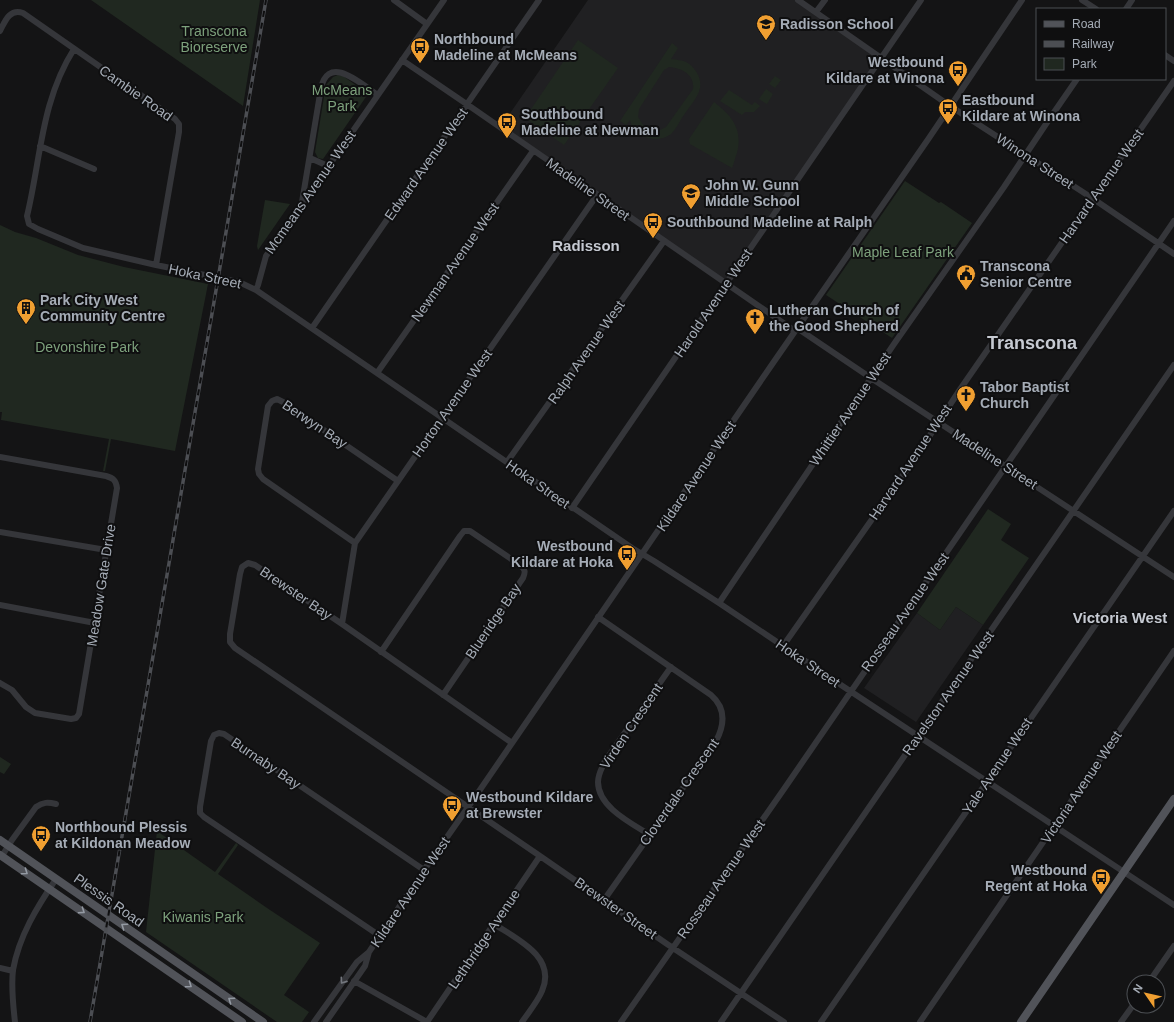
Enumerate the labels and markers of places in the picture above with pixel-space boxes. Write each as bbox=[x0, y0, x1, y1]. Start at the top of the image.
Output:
school or university icon: Radisson School bbox=[755, 13, 777, 41]
place label: Radisson School bbox=[780, 16, 894, 32]
place label: Northbound Madeline at McMeans bbox=[434, 31, 577, 63]
bus stop icon: Northbound Madeline at McMeans bbox=[409, 36, 431, 64]
place label: Westbound Kildare at Winona bbox=[826, 54, 944, 86]
bus stop icon: Westbound Kildare at Winona bbox=[947, 59, 969, 87]
place label: Eastbound Kildare at Winona bbox=[962, 92, 1080, 124]
bus stop icon: Eastbound Kildare at Winona bbox=[937, 97, 959, 125]
place label: Southbound Madeline at Newman bbox=[521, 106, 659, 138]
bus stop icon: Southbound Madeline at Newman bbox=[496, 111, 518, 139]
place label: John W. Gunn Middle School bbox=[705, 177, 800, 209]
school or university icon: John W. Gunn Middle School bbox=[680, 182, 702, 210]
bus stop icon: Southbound Madeline at Ralph bbox=[642, 211, 664, 239]
place label: Southbound Madeline at Ralph bbox=[667, 214, 872, 230]
place label: Transcona Senior Centre bbox=[980, 258, 1072, 290]
public building icon: Transcona Senior Centre bbox=[955, 263, 977, 291]
place label: Park City West Community Centre bbox=[40, 292, 165, 324]
building icon: Park City West Community Centre bbox=[15, 297, 37, 325]
place label: Lutheran Church of the Good Shepherd bbox=[769, 302, 899, 334]
church icon: Lutheran Church of the Good Shepherd bbox=[744, 307, 766, 335]
place label: Tabor Baptist Church bbox=[980, 379, 1070, 411]
church icon: Tabor Baptist Church bbox=[955, 384, 977, 412]
place label: Westbound Kildare at Hoka bbox=[511, 538, 613, 570]
bus stop icon: Westbound Kildare at Hoka bbox=[616, 543, 638, 571]
place label: Westbound Kildare at Brewster bbox=[466, 789, 594, 821]
bus stop icon: Westbound Kildare at Brewster bbox=[441, 794, 463, 822]
place label: Northbound Plessis at Kildonan Meadow bbox=[55, 819, 190, 851]
bus stop icon: Northbound Plessis at Kildonan Meadow bbox=[30, 824, 52, 852]
place label: Westbound Regent at Hoka bbox=[985, 862, 1087, 894]
bus stop icon: Westbound Regent at Hoka bbox=[1090, 867, 1112, 895]

